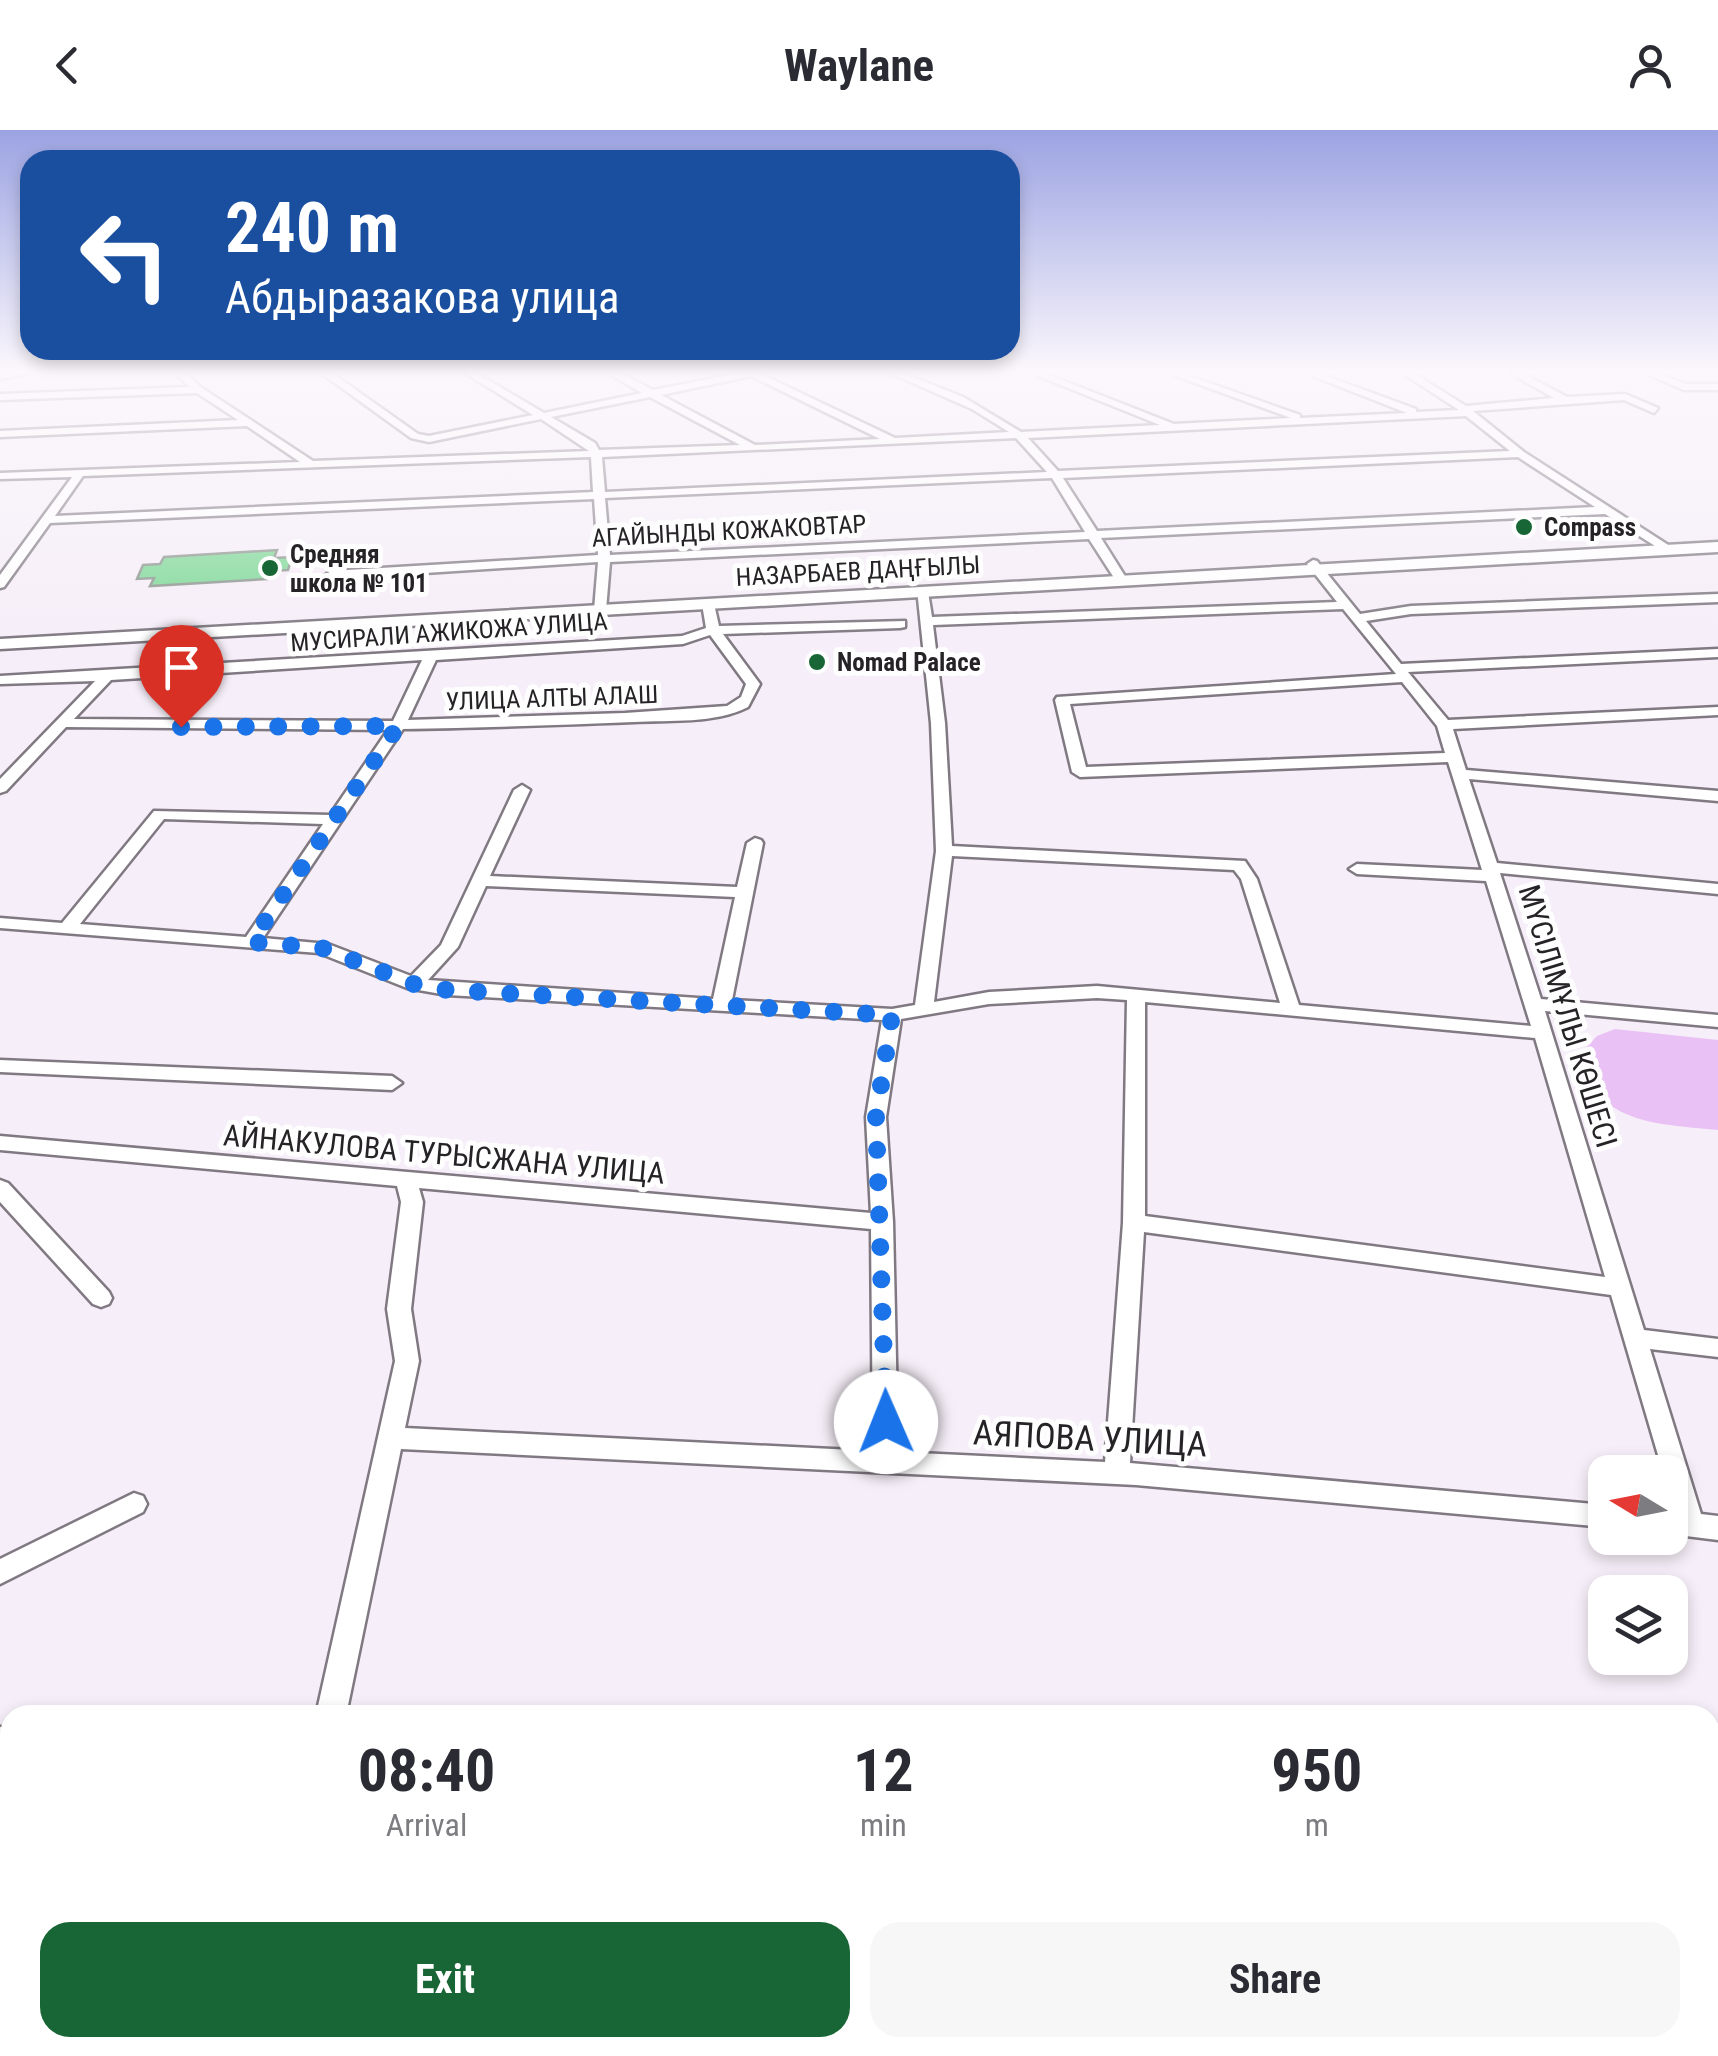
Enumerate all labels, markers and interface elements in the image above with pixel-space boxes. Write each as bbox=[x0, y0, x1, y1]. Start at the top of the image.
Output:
icon: back bbox=[40, 38, 95, 93]
icon: person bbox=[1623, 38, 1678, 93]
text: Waylane bbox=[784, 39, 934, 92]
text: 240 m bbox=[225, 187, 399, 269]
icon: left bbox=[60, 190, 190, 320]
text: Абдыразакова улица bbox=[225, 271, 620, 324]
street label: АГАЙЫНДЫ КОЖАКОВТАР bbox=[591, 509, 867, 553]
place label: Compass bbox=[1544, 513, 1636, 542]
marker: Compass bbox=[1513, 516, 1535, 538]
place label: Средняя школа № 101 bbox=[290, 540, 428, 598]
street label: НАЗАРБАЕВ ДАҢҒЫЛЫ bbox=[735, 550, 981, 592]
marker: Средняя школа № 101 bbox=[259, 557, 281, 579]
street label: МУСИРАЛИ АЖИКОЖА УЛИЦА bbox=[289, 606, 609, 658]
pin bbox=[139, 625, 224, 728]
icon: arrive bbox=[154, 640, 209, 695]
place label: Nomad Palace bbox=[837, 648, 981, 677]
marker: Nomad Palace bbox=[806, 651, 828, 673]
street label: УЛИЦА АЛТЫ АЛАШ bbox=[445, 680, 659, 716]
street label: МҮСІЛІМҰЛЫ КӨШЕСІ bbox=[1511, 881, 1625, 1151]
street label: АЙНАКУЛОВА ТУРЫСЖАНА УЛИЦА bbox=[222, 1117, 666, 1191]
position arrow bbox=[834, 1370, 938, 1474]
street label: АЯПОВА УЛИЦА bbox=[972, 1412, 1208, 1466]
north arrow bbox=[1588, 1455, 1688, 1555]
map controls bbox=[1588, 1455, 1688, 1675]
button: layers bbox=[1588, 1575, 1688, 1675]
text: 08:40 bbox=[358, 1735, 495, 1806]
text: 12 bbox=[853, 1735, 914, 1806]
text: 950 bbox=[1271, 1735, 1362, 1806]
text: Arrival bbox=[386, 1806, 467, 1844]
text: min bbox=[860, 1806, 907, 1844]
text: m bbox=[1305, 1806, 1329, 1844]
button: Exit bbox=[40, 1922, 850, 2037]
button: Share bbox=[870, 1922, 1680, 2037]

